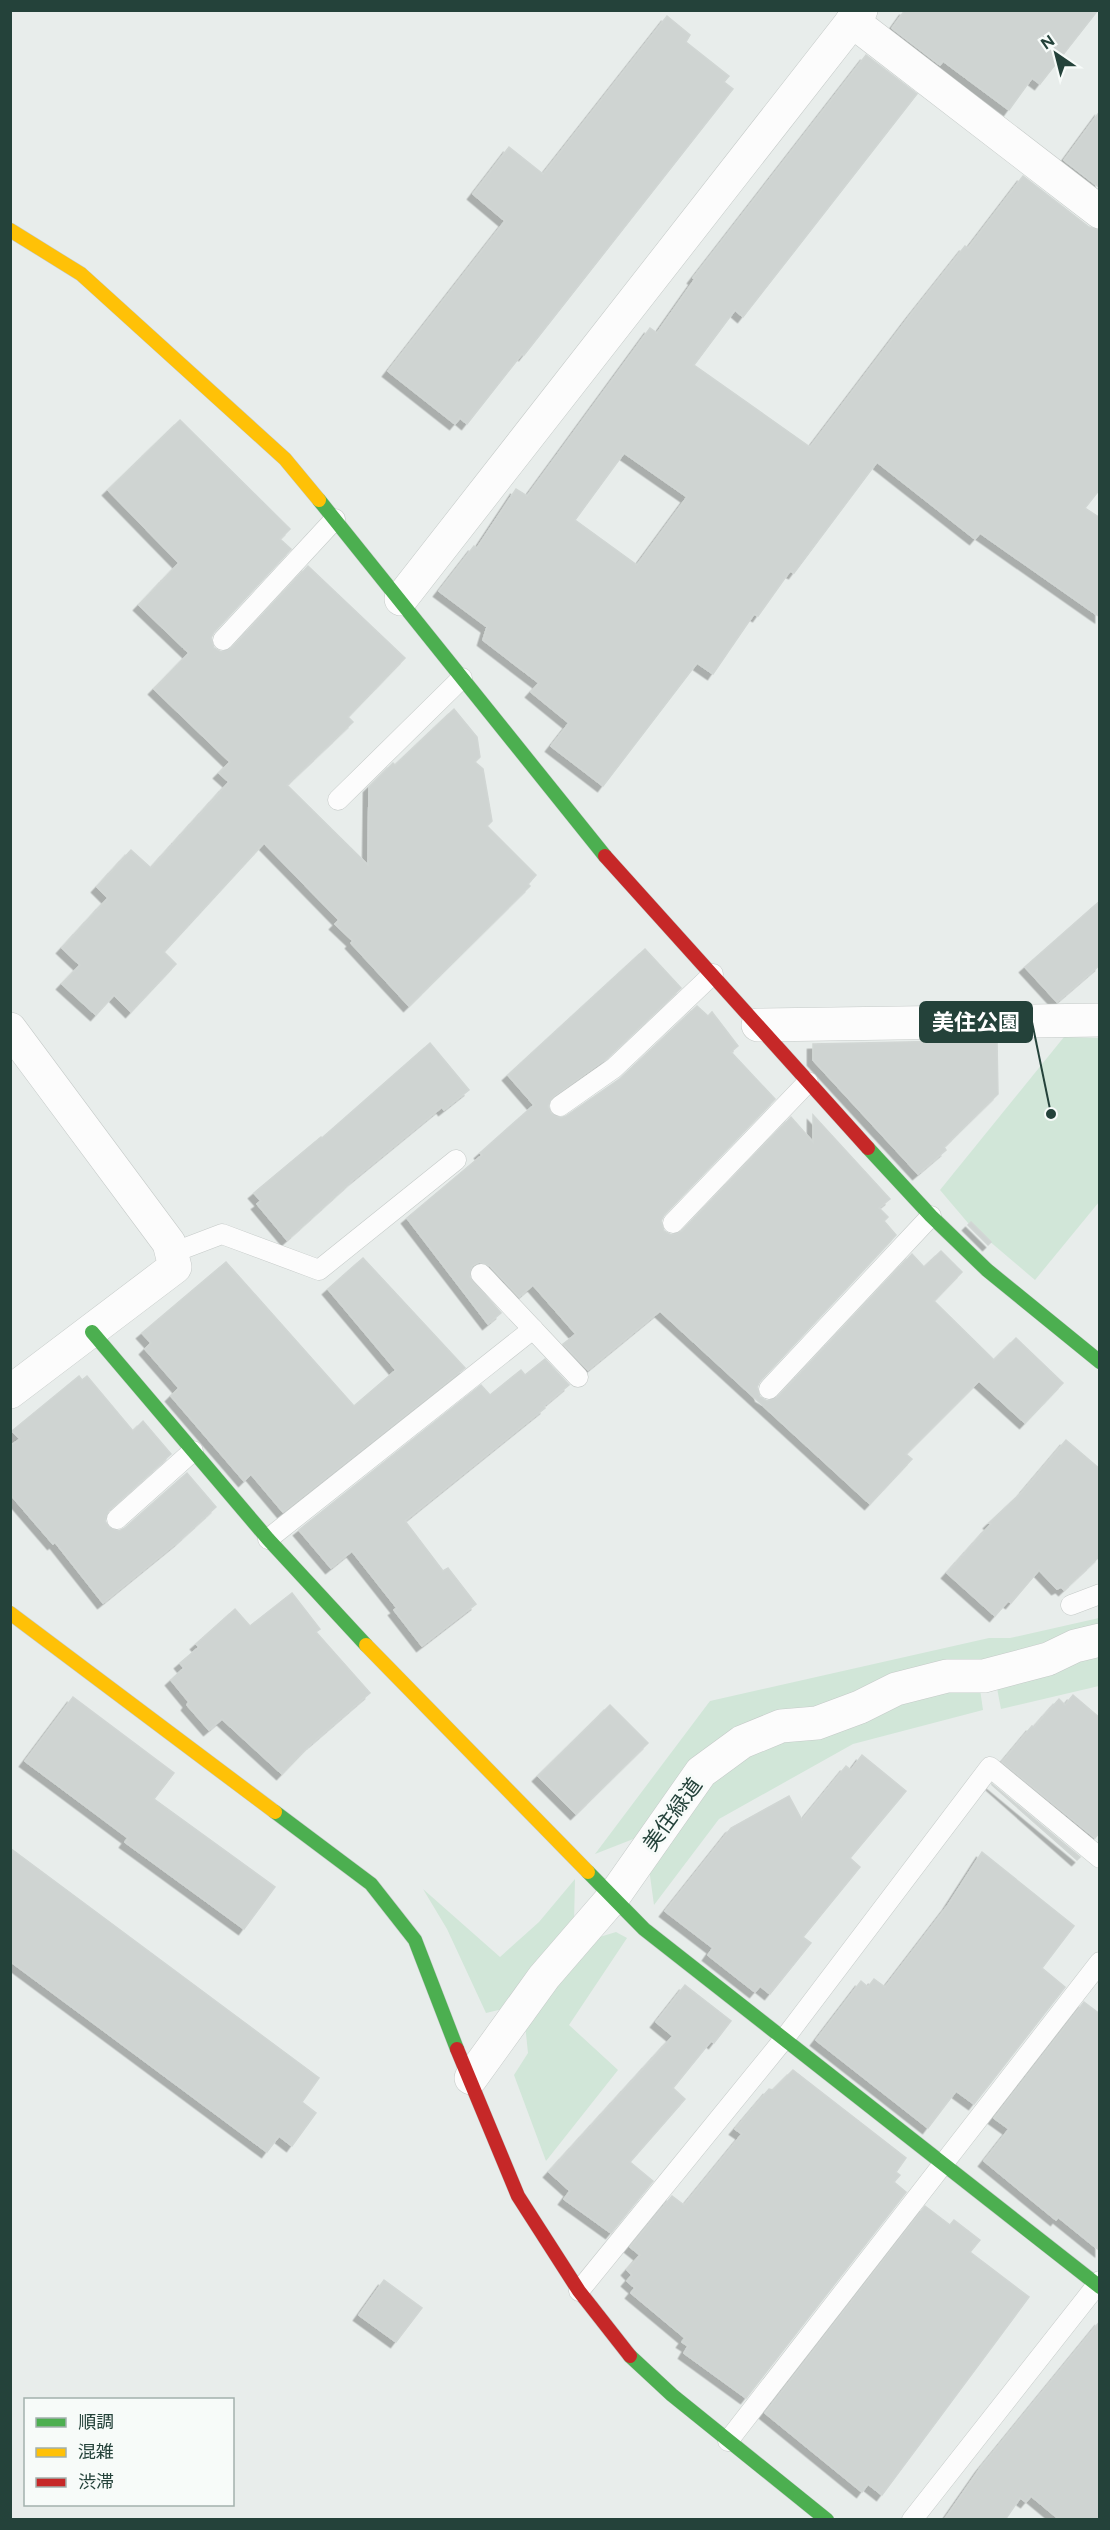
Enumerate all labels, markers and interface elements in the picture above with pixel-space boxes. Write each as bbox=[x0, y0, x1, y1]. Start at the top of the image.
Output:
north arrow bbox=[1026, 24, 1086, 84]
text: N bbox=[1037, 31, 1058, 53]
callout: 美住公園 bbox=[920, 1002, 1032, 1042]
text: 美住公園 bbox=[932, 1009, 1020, 1036]
street label: 美住緑道 bbox=[637, 1773, 707, 1855]
legend bbox=[24, 2398, 234, 2506]
text: 順調 bbox=[78, 2411, 114, 2433]
text: 混雑 bbox=[78, 2441, 114, 2463]
text: 渋滞 bbox=[78, 2471, 114, 2493]

